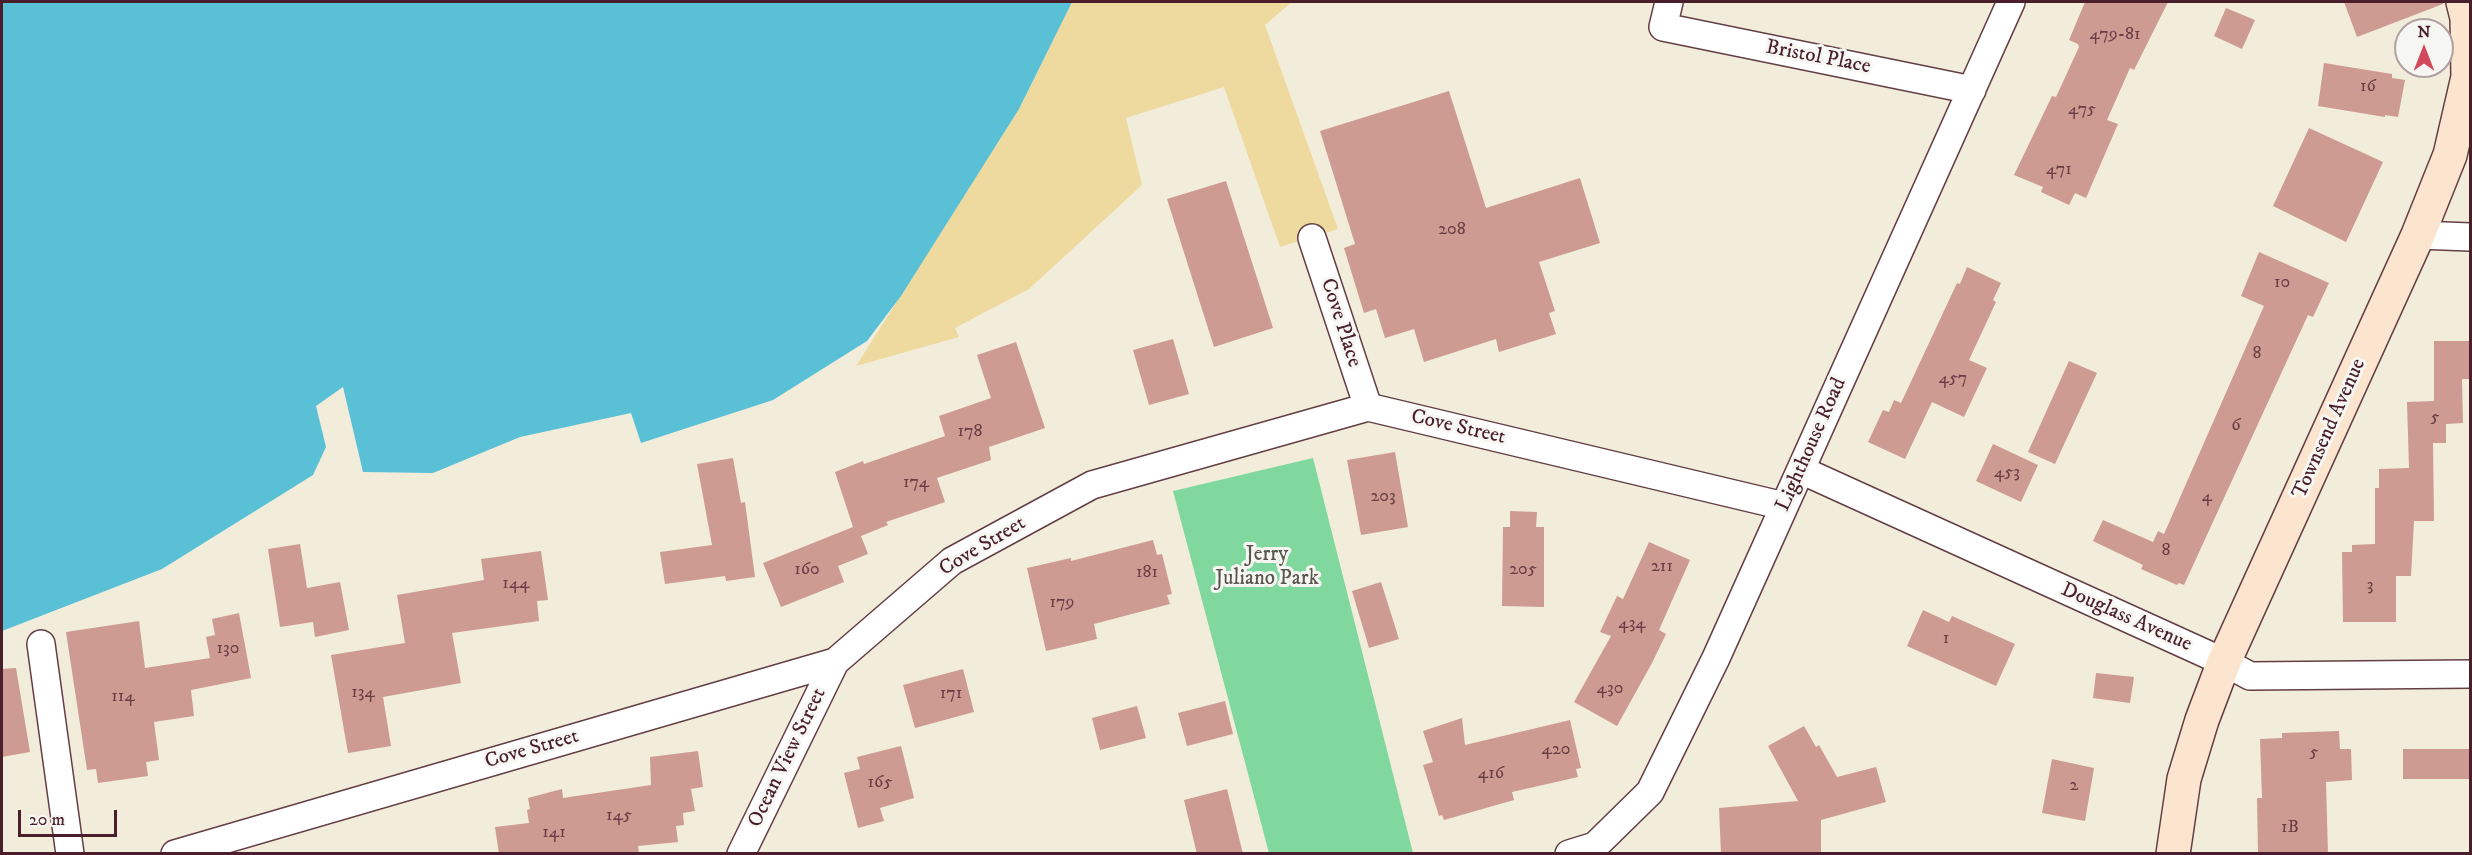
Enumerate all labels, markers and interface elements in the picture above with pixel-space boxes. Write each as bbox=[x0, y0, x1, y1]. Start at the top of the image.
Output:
north arrow bbox=[2394, 18, 2454, 78]
text: N bbox=[2417, 22, 2431, 42]
house number: 479-81 bbox=[2089, 24, 2141, 46]
street label: Bristol Place bbox=[1763, 36, 1873, 80]
house number: 16 bbox=[2360, 76, 2376, 98]
house number: 475 bbox=[2068, 99, 2096, 121]
house number: 471 bbox=[2046, 159, 2072, 181]
house number: 208 bbox=[1438, 219, 1466, 241]
house number: 10 bbox=[2274, 272, 2290, 294]
street label: Cove Place bbox=[1314, 276, 1366, 370]
house number: 8 bbox=[2252, 343, 2262, 365]
street label: Townsend Avenue bbox=[2288, 355, 2372, 503]
house number: 457 bbox=[1939, 368, 1967, 390]
street label: Lighthouse Road bbox=[1771, 374, 1853, 516]
street label: Cove Street bbox=[1408, 405, 1508, 451]
house number: 5 bbox=[2431, 407, 2439, 429]
house number: 6 bbox=[2231, 415, 2241, 437]
house number: 178 bbox=[957, 421, 983, 443]
house number: 453 bbox=[1994, 462, 2020, 484]
house number: 174 bbox=[903, 472, 929, 494]
house number: 203 bbox=[1370, 486, 1396, 508]
house number: 4 bbox=[2202, 486, 2212, 508]
street label: Cove Street bbox=[935, 511, 1031, 583]
house number: 8 bbox=[2161, 540, 2171, 562]
park label: Jerry Juliano Park bbox=[1215, 543, 1319, 593]
house number: 211 bbox=[1651, 556, 1673, 578]
house number: 160 bbox=[794, 559, 820, 581]
house number: 205 bbox=[1509, 559, 1537, 581]
house number: 181 bbox=[1136, 562, 1158, 584]
house number: 144 bbox=[502, 573, 530, 595]
house number: 3 bbox=[2367, 575, 2373, 597]
street label: Douglass Avenue bbox=[2057, 578, 2195, 658]
house number: 179 bbox=[1049, 592, 1075, 614]
house number: 434 bbox=[1618, 613, 1646, 635]
house number: 1 bbox=[1943, 628, 1949, 650]
house number: 130 bbox=[216, 638, 240, 660]
house number: 430 bbox=[1597, 678, 1623, 700]
house number: 134 bbox=[351, 682, 375, 704]
house number: 171 bbox=[940, 683, 962, 705]
street label: Ocean View Street bbox=[743, 684, 833, 832]
house number: 114 bbox=[111, 686, 135, 708]
street label: Cove Street bbox=[482, 725, 582, 775]
house number: 420 bbox=[1542, 739, 1570, 761]
house number: 5 bbox=[2310, 742, 2318, 764]
house number: 416 bbox=[1478, 763, 1504, 785]
house number: 165 bbox=[868, 772, 892, 794]
house number: 2 bbox=[2070, 775, 2078, 797]
scale bar bbox=[21, 798, 120, 836]
house number: 145 bbox=[606, 805, 632, 827]
text: 20 m bbox=[29, 809, 65, 831]
house number: 1B bbox=[2281, 817, 2299, 839]
house number: 141 bbox=[542, 822, 566, 844]

